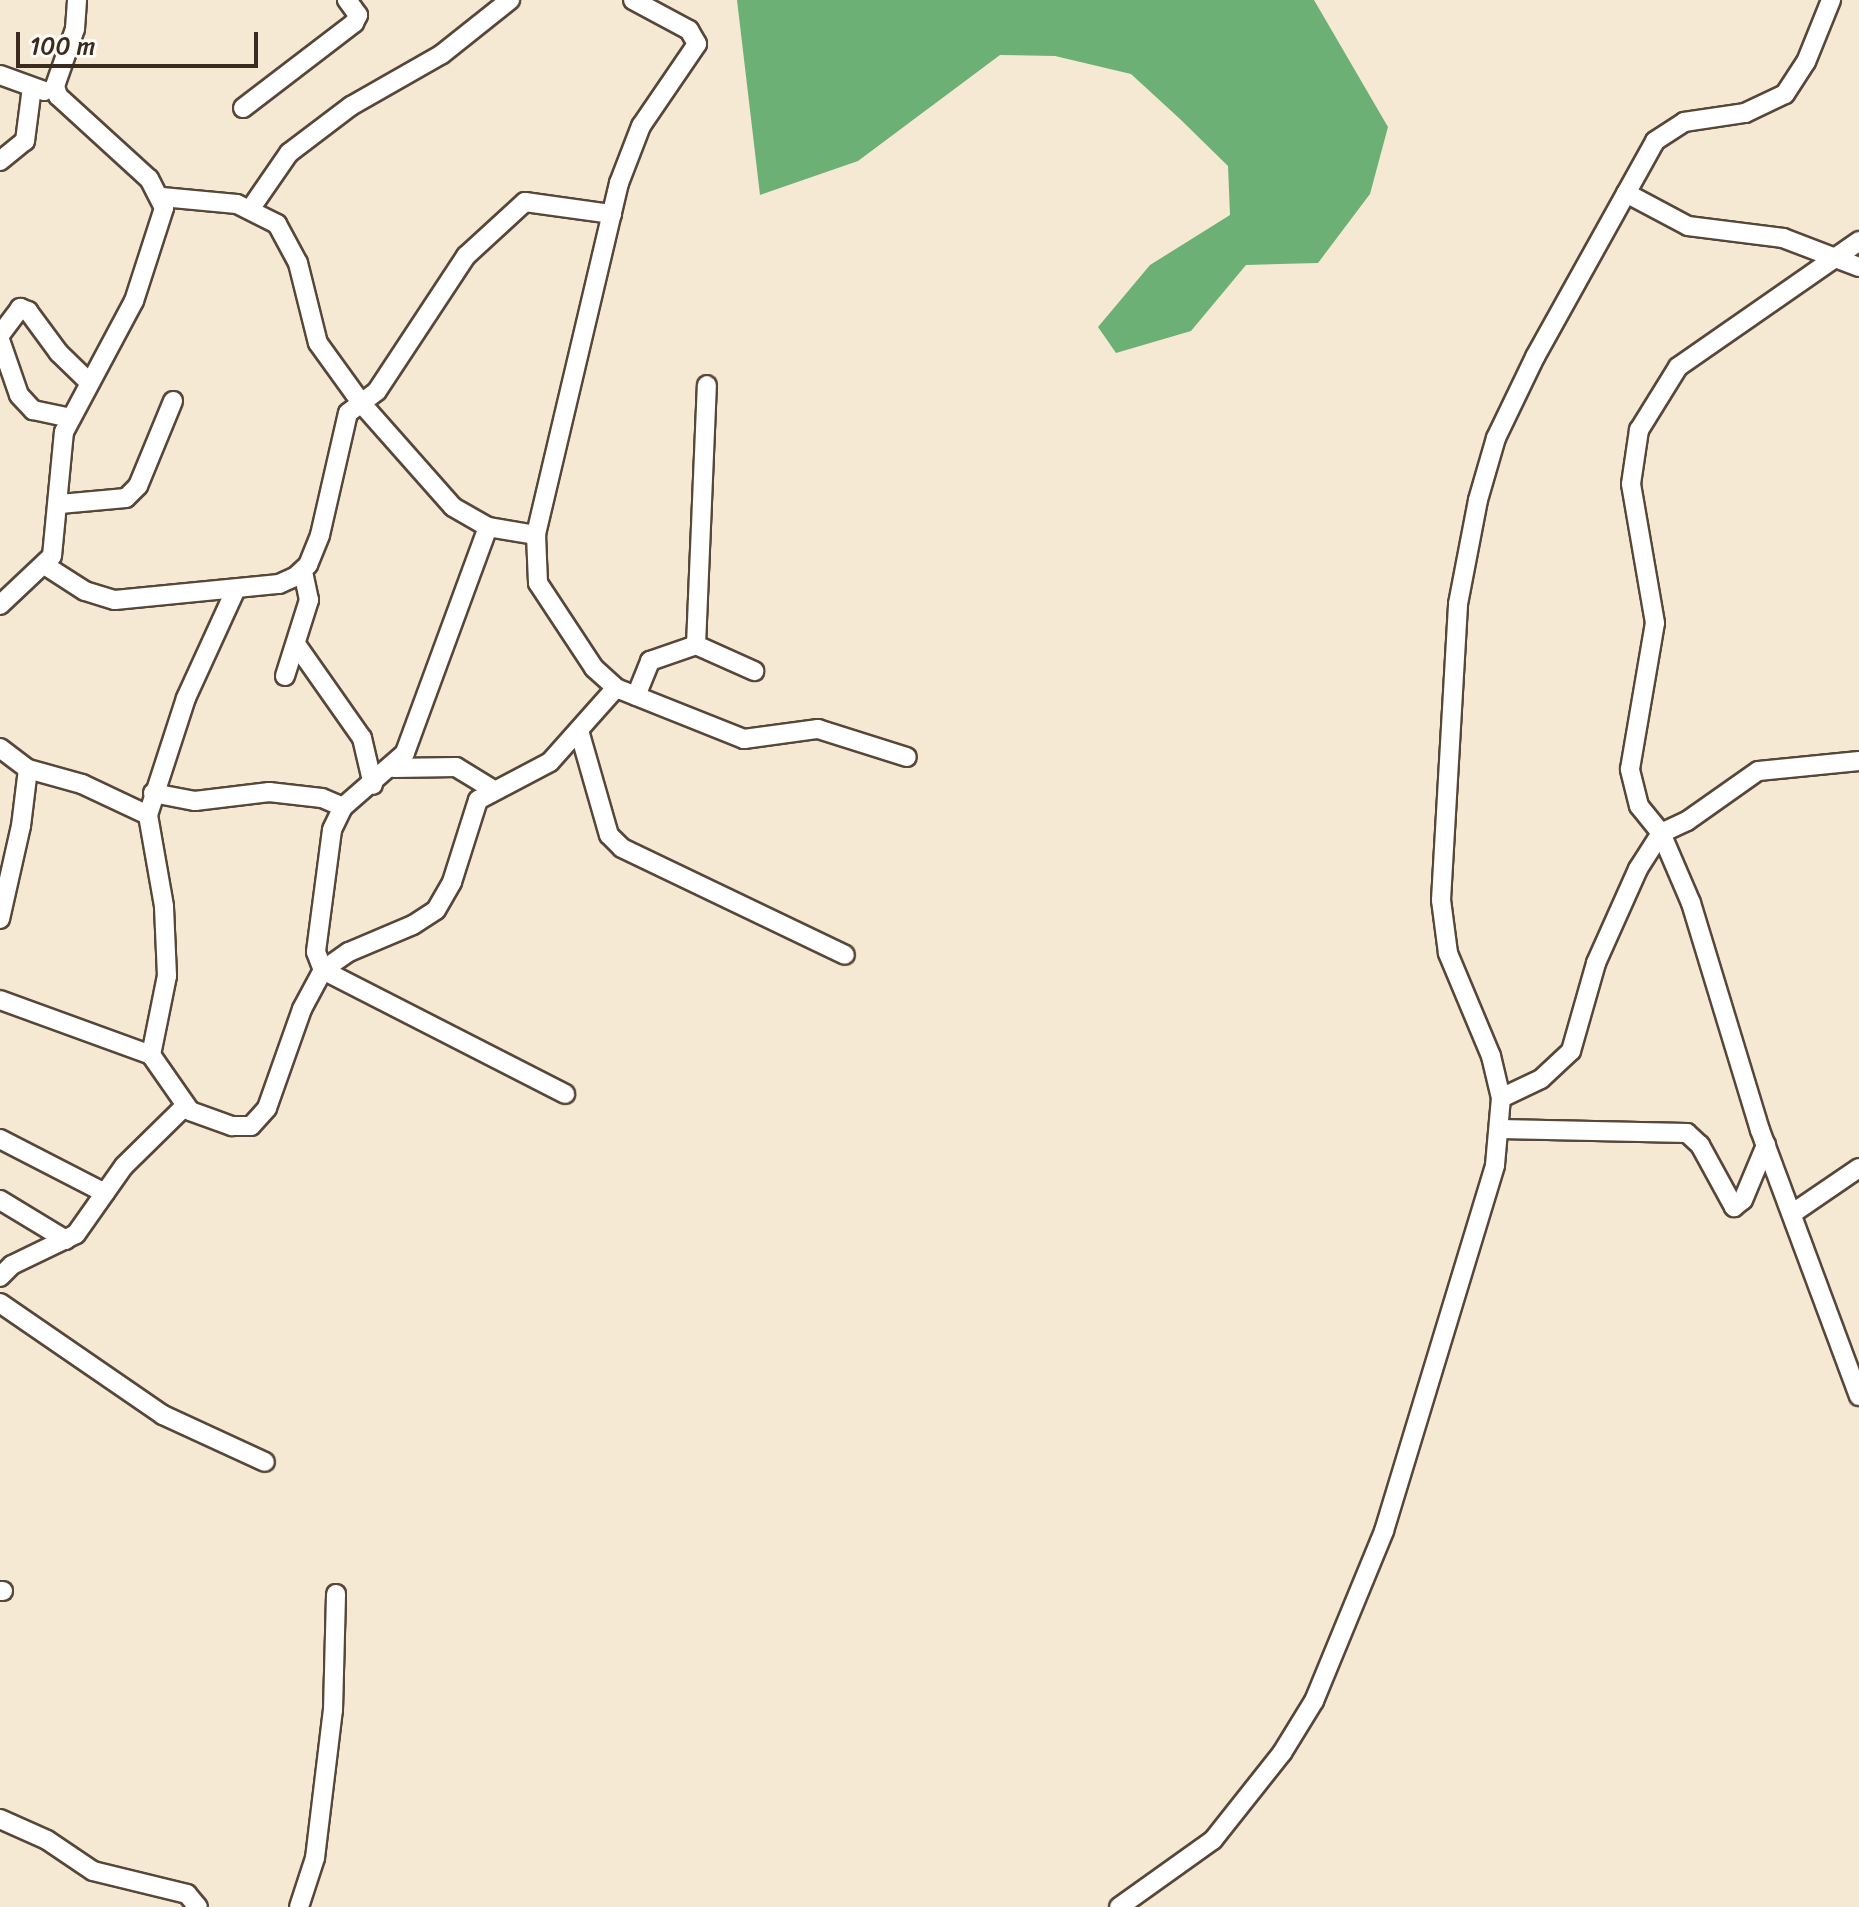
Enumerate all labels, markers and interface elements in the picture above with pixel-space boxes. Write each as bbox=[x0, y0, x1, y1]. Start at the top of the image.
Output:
scale bar bbox=[20, 16, 262, 66]
text: 100 m bbox=[30, 25, 95, 67]

